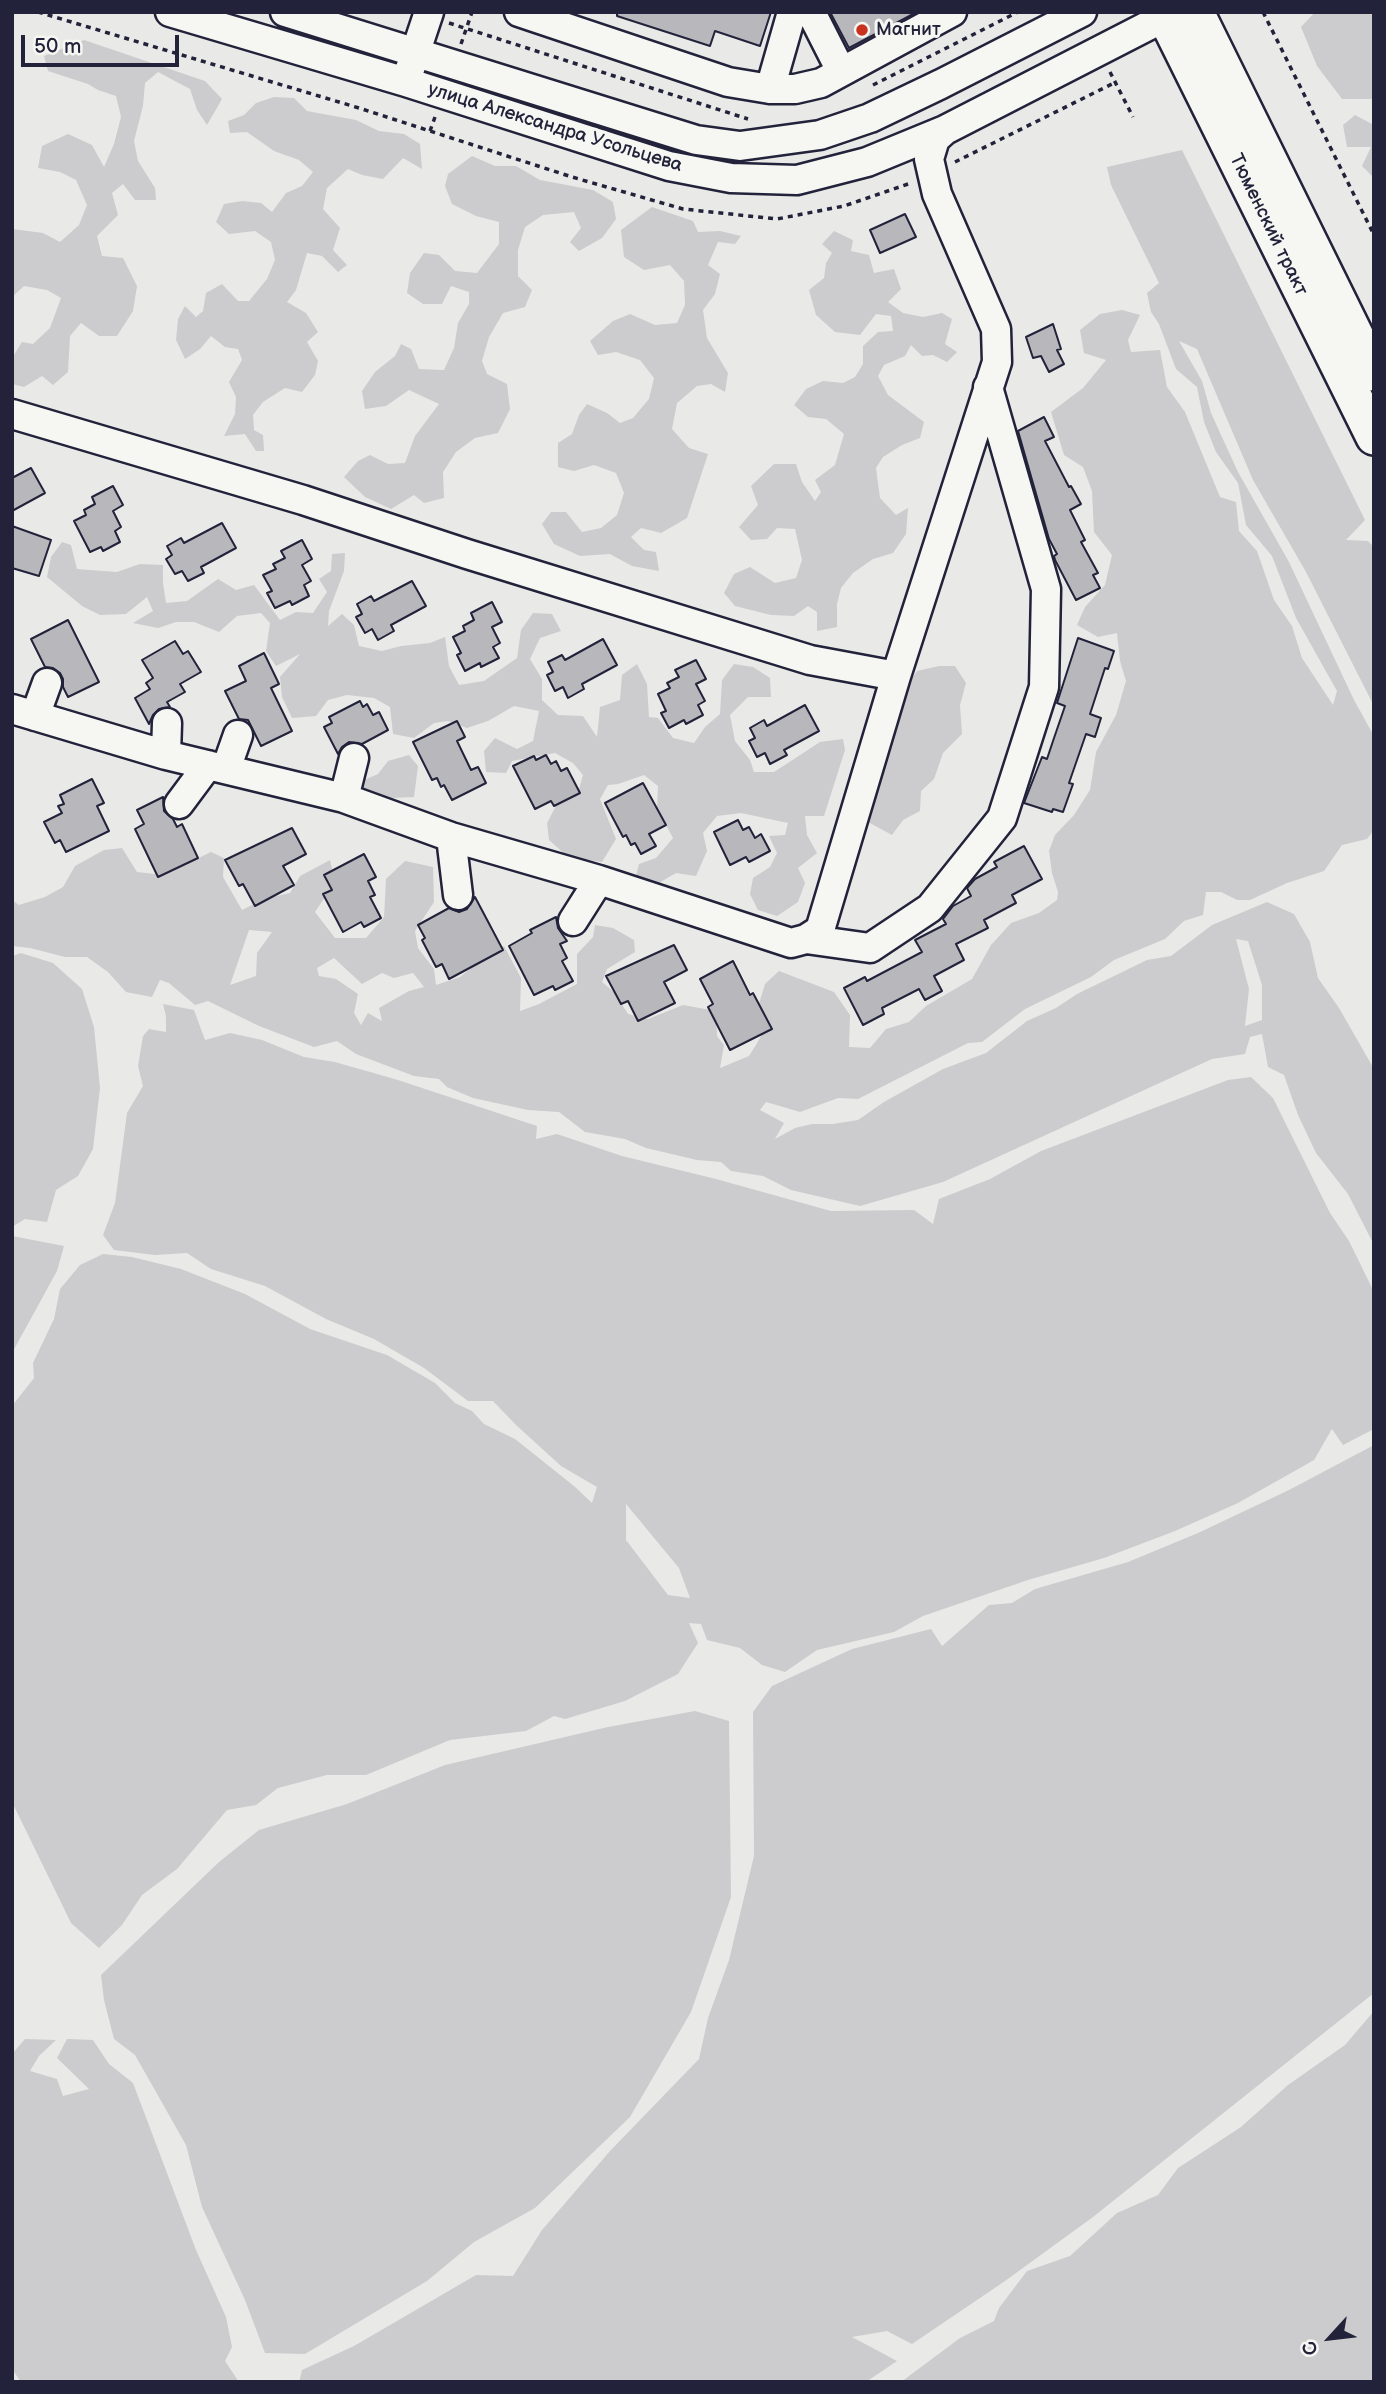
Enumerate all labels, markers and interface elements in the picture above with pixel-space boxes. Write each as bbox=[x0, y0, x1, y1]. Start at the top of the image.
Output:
place label: Магнит bbox=[876, 19, 941, 41]
scale bar bbox=[24, 21, 182, 65]
marker: Магнит bbox=[854, 22, 870, 38]
text: 50 m bbox=[34, 34, 81, 59]
street label: улица Александра Усольцева bbox=[425, 78, 685, 178]
street label: Тюменский тракт bbox=[1224, 150, 1312, 300]
north arrow bbox=[1295, 2303, 1365, 2373]
text: С bbox=[1298, 2337, 1324, 2359]

